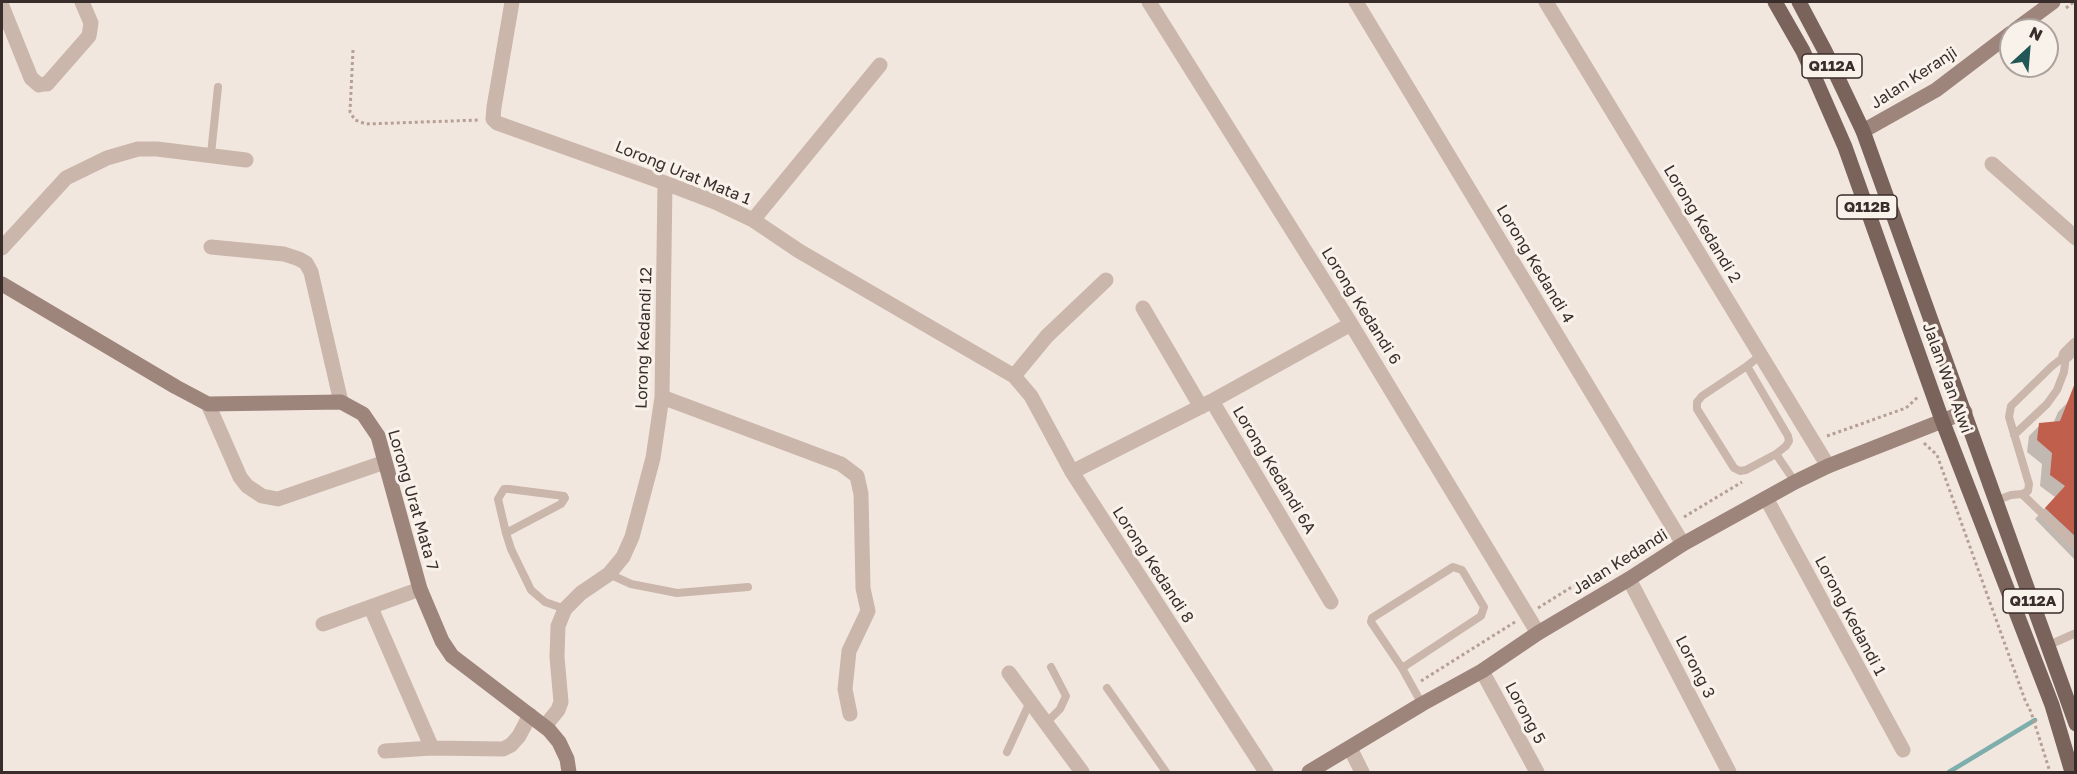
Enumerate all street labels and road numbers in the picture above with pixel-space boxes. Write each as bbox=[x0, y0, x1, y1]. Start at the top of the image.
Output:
street label: Jalan Keranji bbox=[1867, 43, 1961, 113]
road number: Q112A bbox=[1802, 54, 1862, 78]
street label: Lorong Urat Mata 1 bbox=[612, 137, 754, 209]
street label: Lorong Kedandi 2 bbox=[1659, 162, 1745, 286]
road number: Q112B bbox=[1837, 195, 1897, 219]
street label: Lorong Kedandi 4 bbox=[1492, 201, 1578, 327]
street label: Lorong Kedandi 6 bbox=[1317, 244, 1405, 368]
street label: Lorong Kedandi 12 bbox=[632, 267, 656, 409]
street label: Jalan Wan Alwi bbox=[1918, 320, 1976, 436]
street label: Lorong Kedandi 6A bbox=[1228, 403, 1320, 537]
street label: Lorong Urat Mata 7 bbox=[384, 427, 442, 573]
street label: Lorong Kedandi 8 bbox=[1108, 503, 1198, 627]
street label: Jalan Kedandi bbox=[1569, 525, 1671, 599]
street label: Lorong Kedandi 1 bbox=[1810, 553, 1890, 679]
road number: Q112A bbox=[2003, 589, 2063, 613]
street label: Lorong 3 bbox=[1671, 633, 1719, 701]
street label: Lorong 5 bbox=[1501, 679, 1549, 747]

